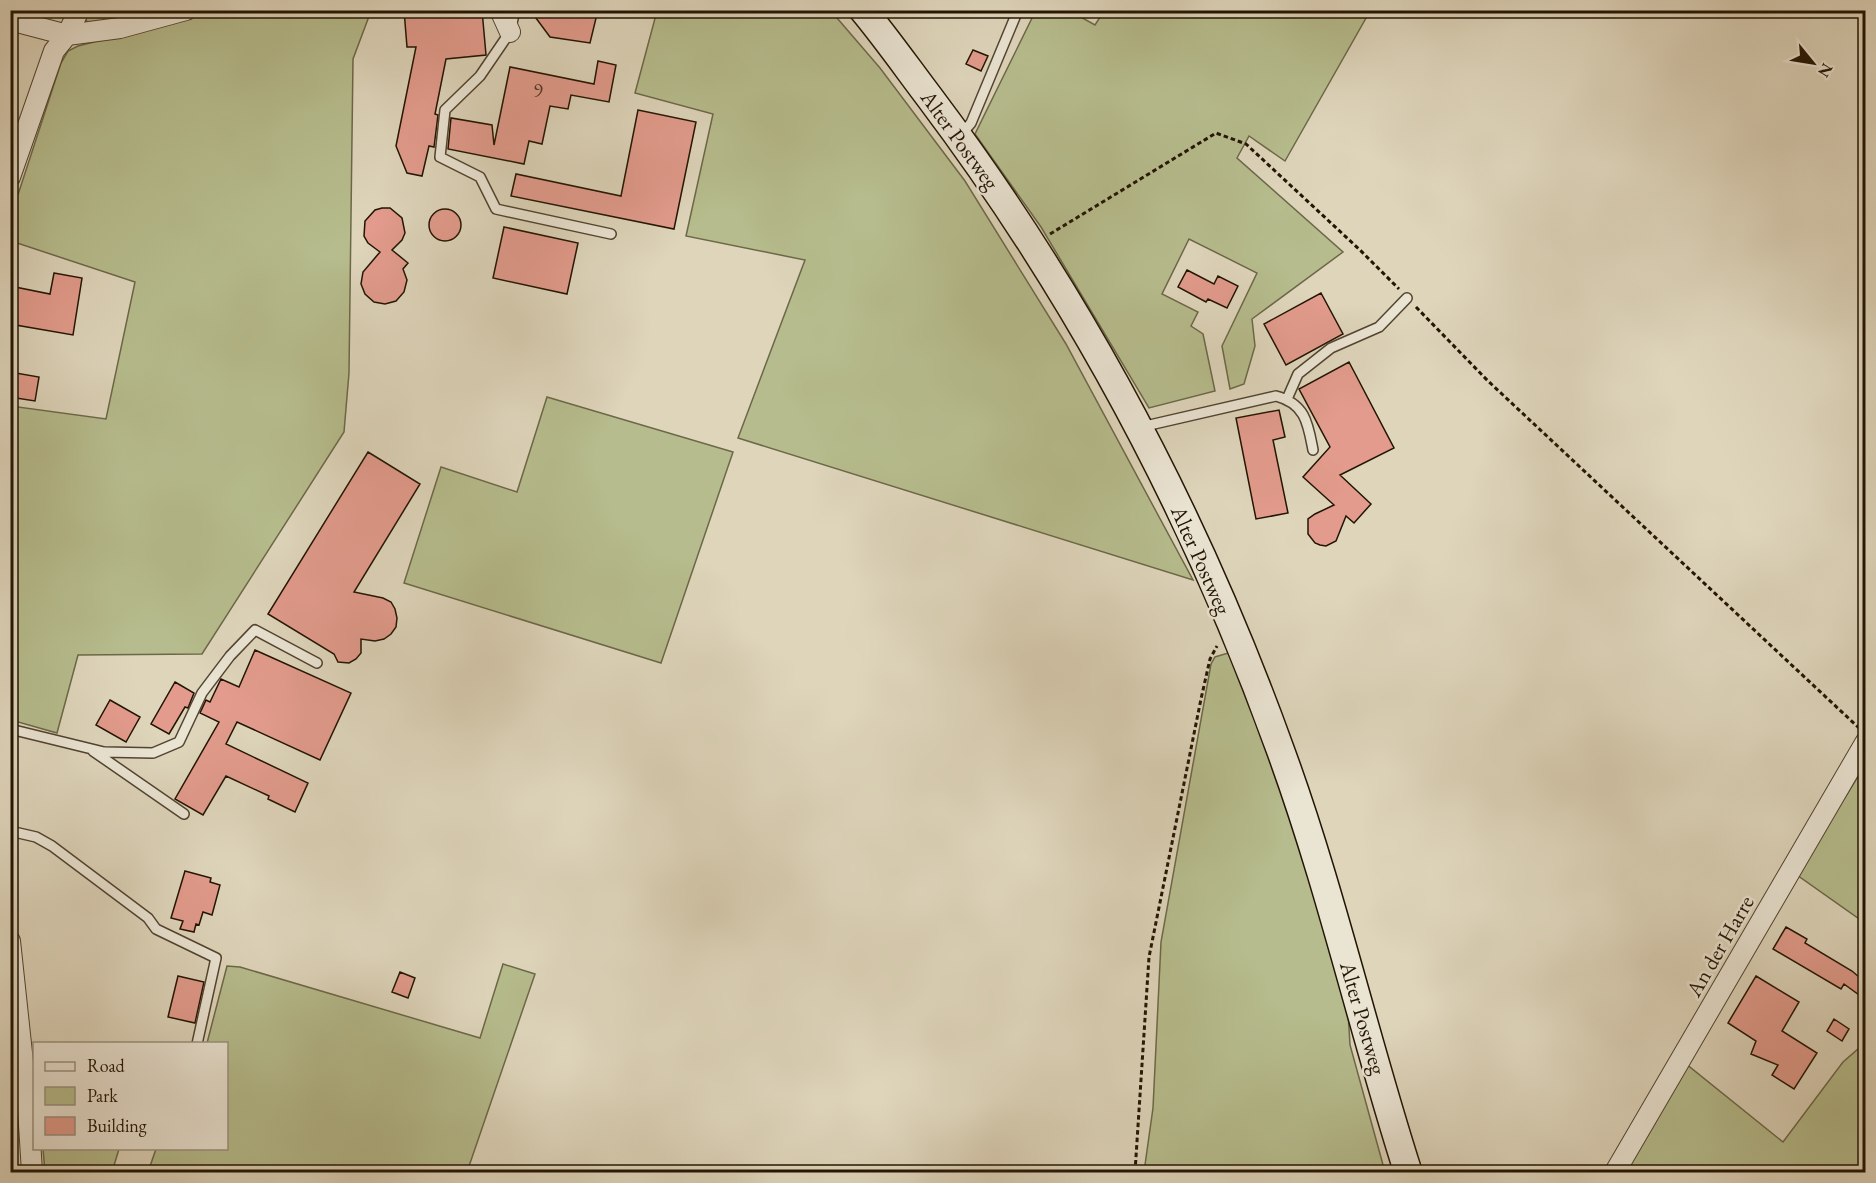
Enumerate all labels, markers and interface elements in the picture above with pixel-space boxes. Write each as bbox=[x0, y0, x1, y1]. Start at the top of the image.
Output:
north arrow bbox=[1783, 33, 1843, 93]
text: N bbox=[1813, 59, 1838, 81]
house number: 9 bbox=[533, 77, 543, 103]
street label: Alter Postweg bbox=[913, 84, 1006, 196]
street label: Alter Postweg bbox=[1164, 500, 1238, 619]
street label: An der Harre bbox=[1679, 890, 1761, 1003]
street label: Alter Postweg bbox=[1333, 957, 1393, 1078]
legend bbox=[33, 1042, 228, 1150]
text: Road bbox=[87, 1054, 126, 1077]
text: Park bbox=[87, 1084, 118, 1107]
text: Building bbox=[87, 1114, 147, 1137]

